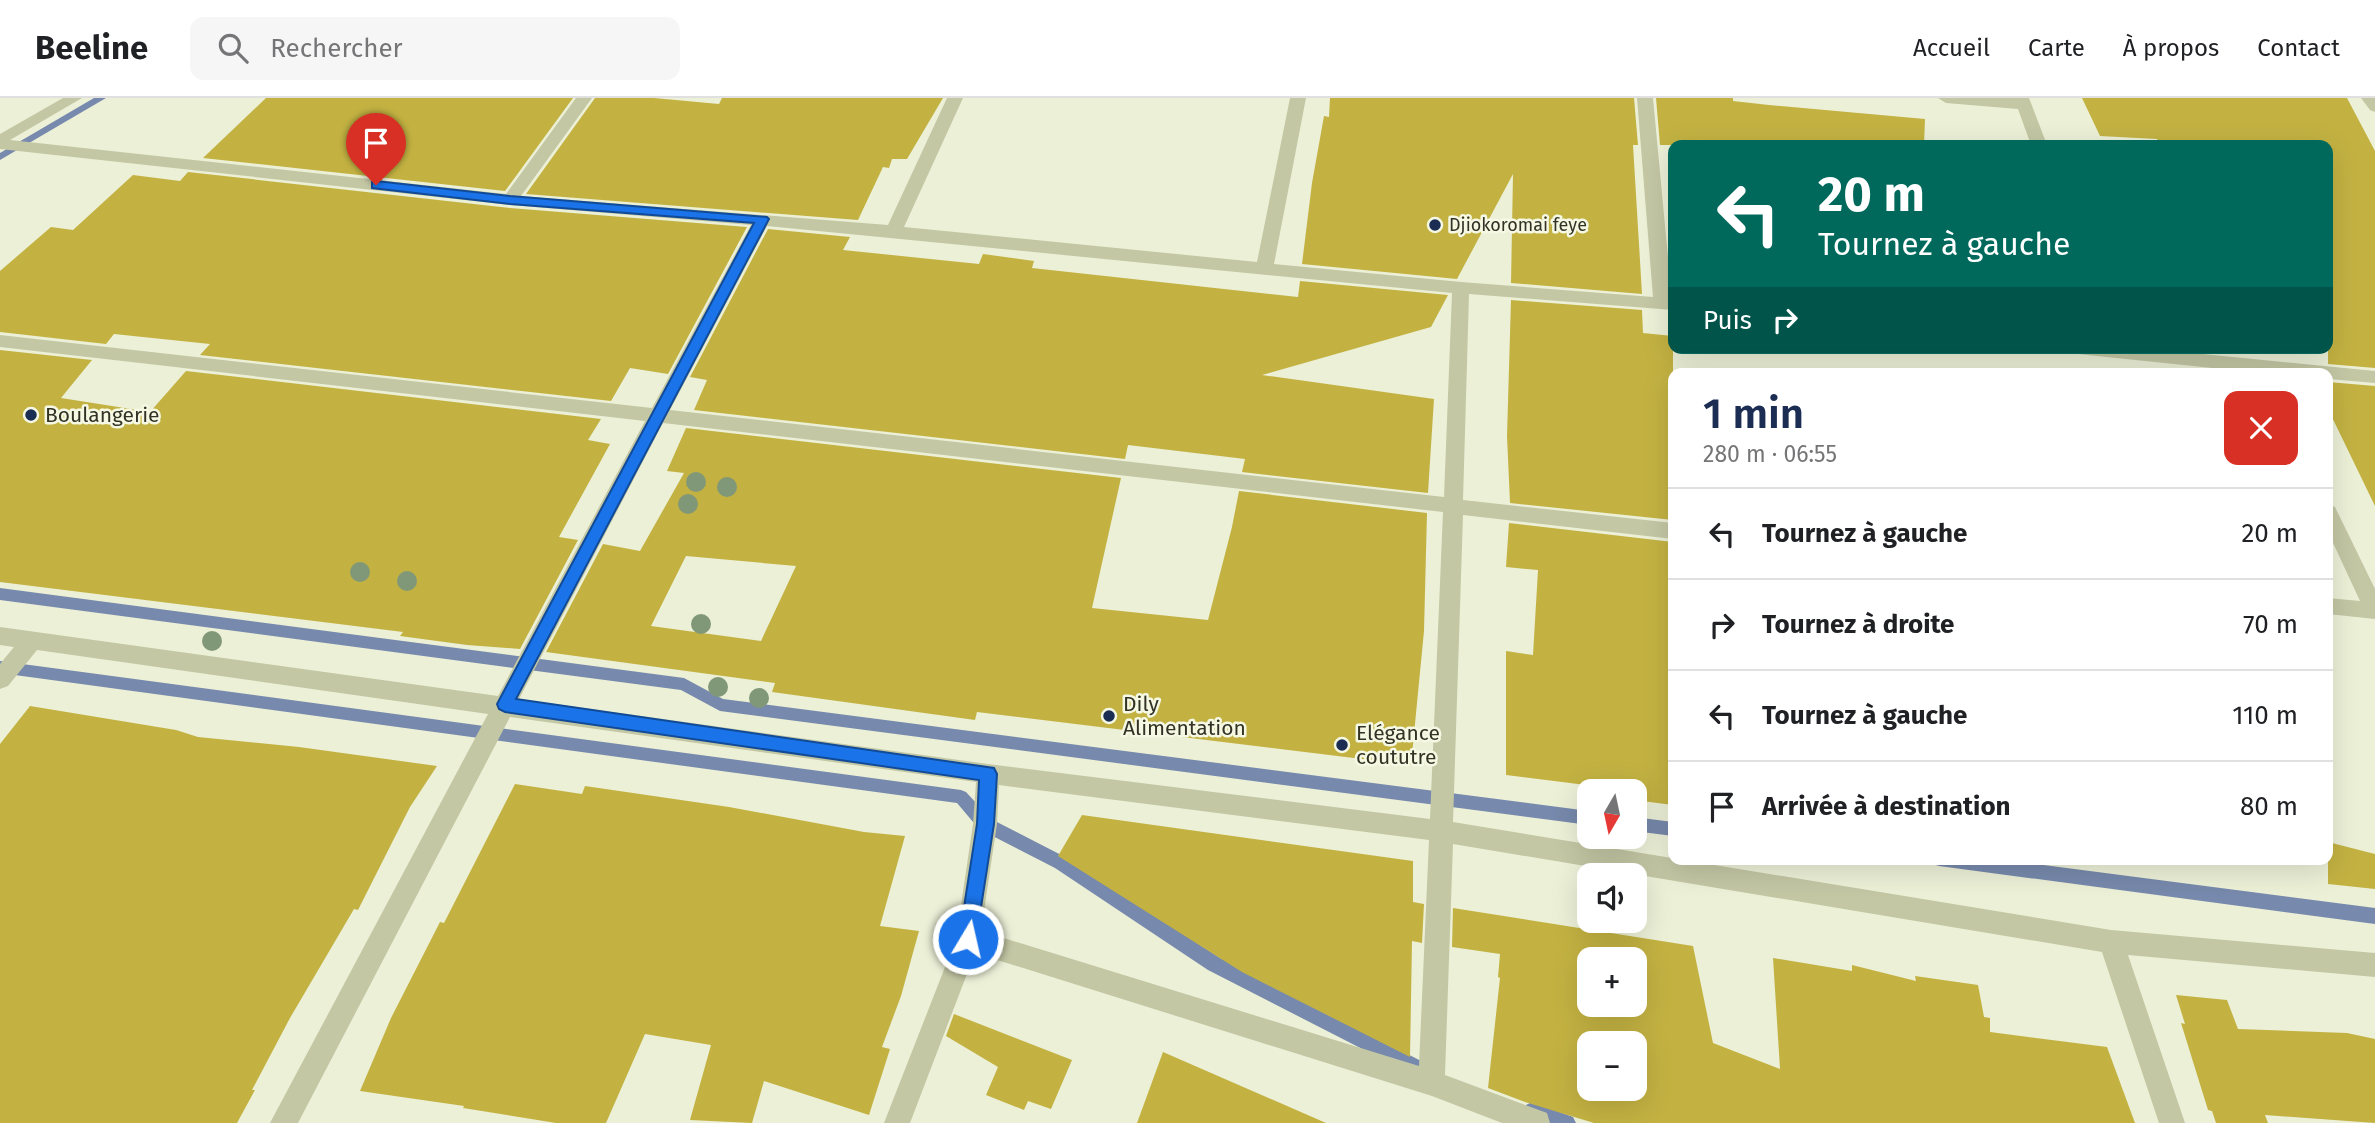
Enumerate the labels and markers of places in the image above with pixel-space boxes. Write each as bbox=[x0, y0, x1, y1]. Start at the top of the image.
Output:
pin bbox=[346, 113, 406, 185]
place label: Djiokoromai feye bbox=[1449, 214, 1587, 236]
marker: Djiokoromai feye bbox=[1427, 217, 1443, 233]
place label: Boulangerie bbox=[45, 402, 160, 428]
marker: Boulangerie bbox=[23, 407, 39, 423]
place label: Dily Alimentation bbox=[1123, 691, 1246, 741]
marker: Dily Alimentation bbox=[1101, 708, 1117, 724]
place label: Elégance coututre bbox=[1356, 720, 1440, 770]
marker: Elégance coututre bbox=[1334, 737, 1350, 753]

